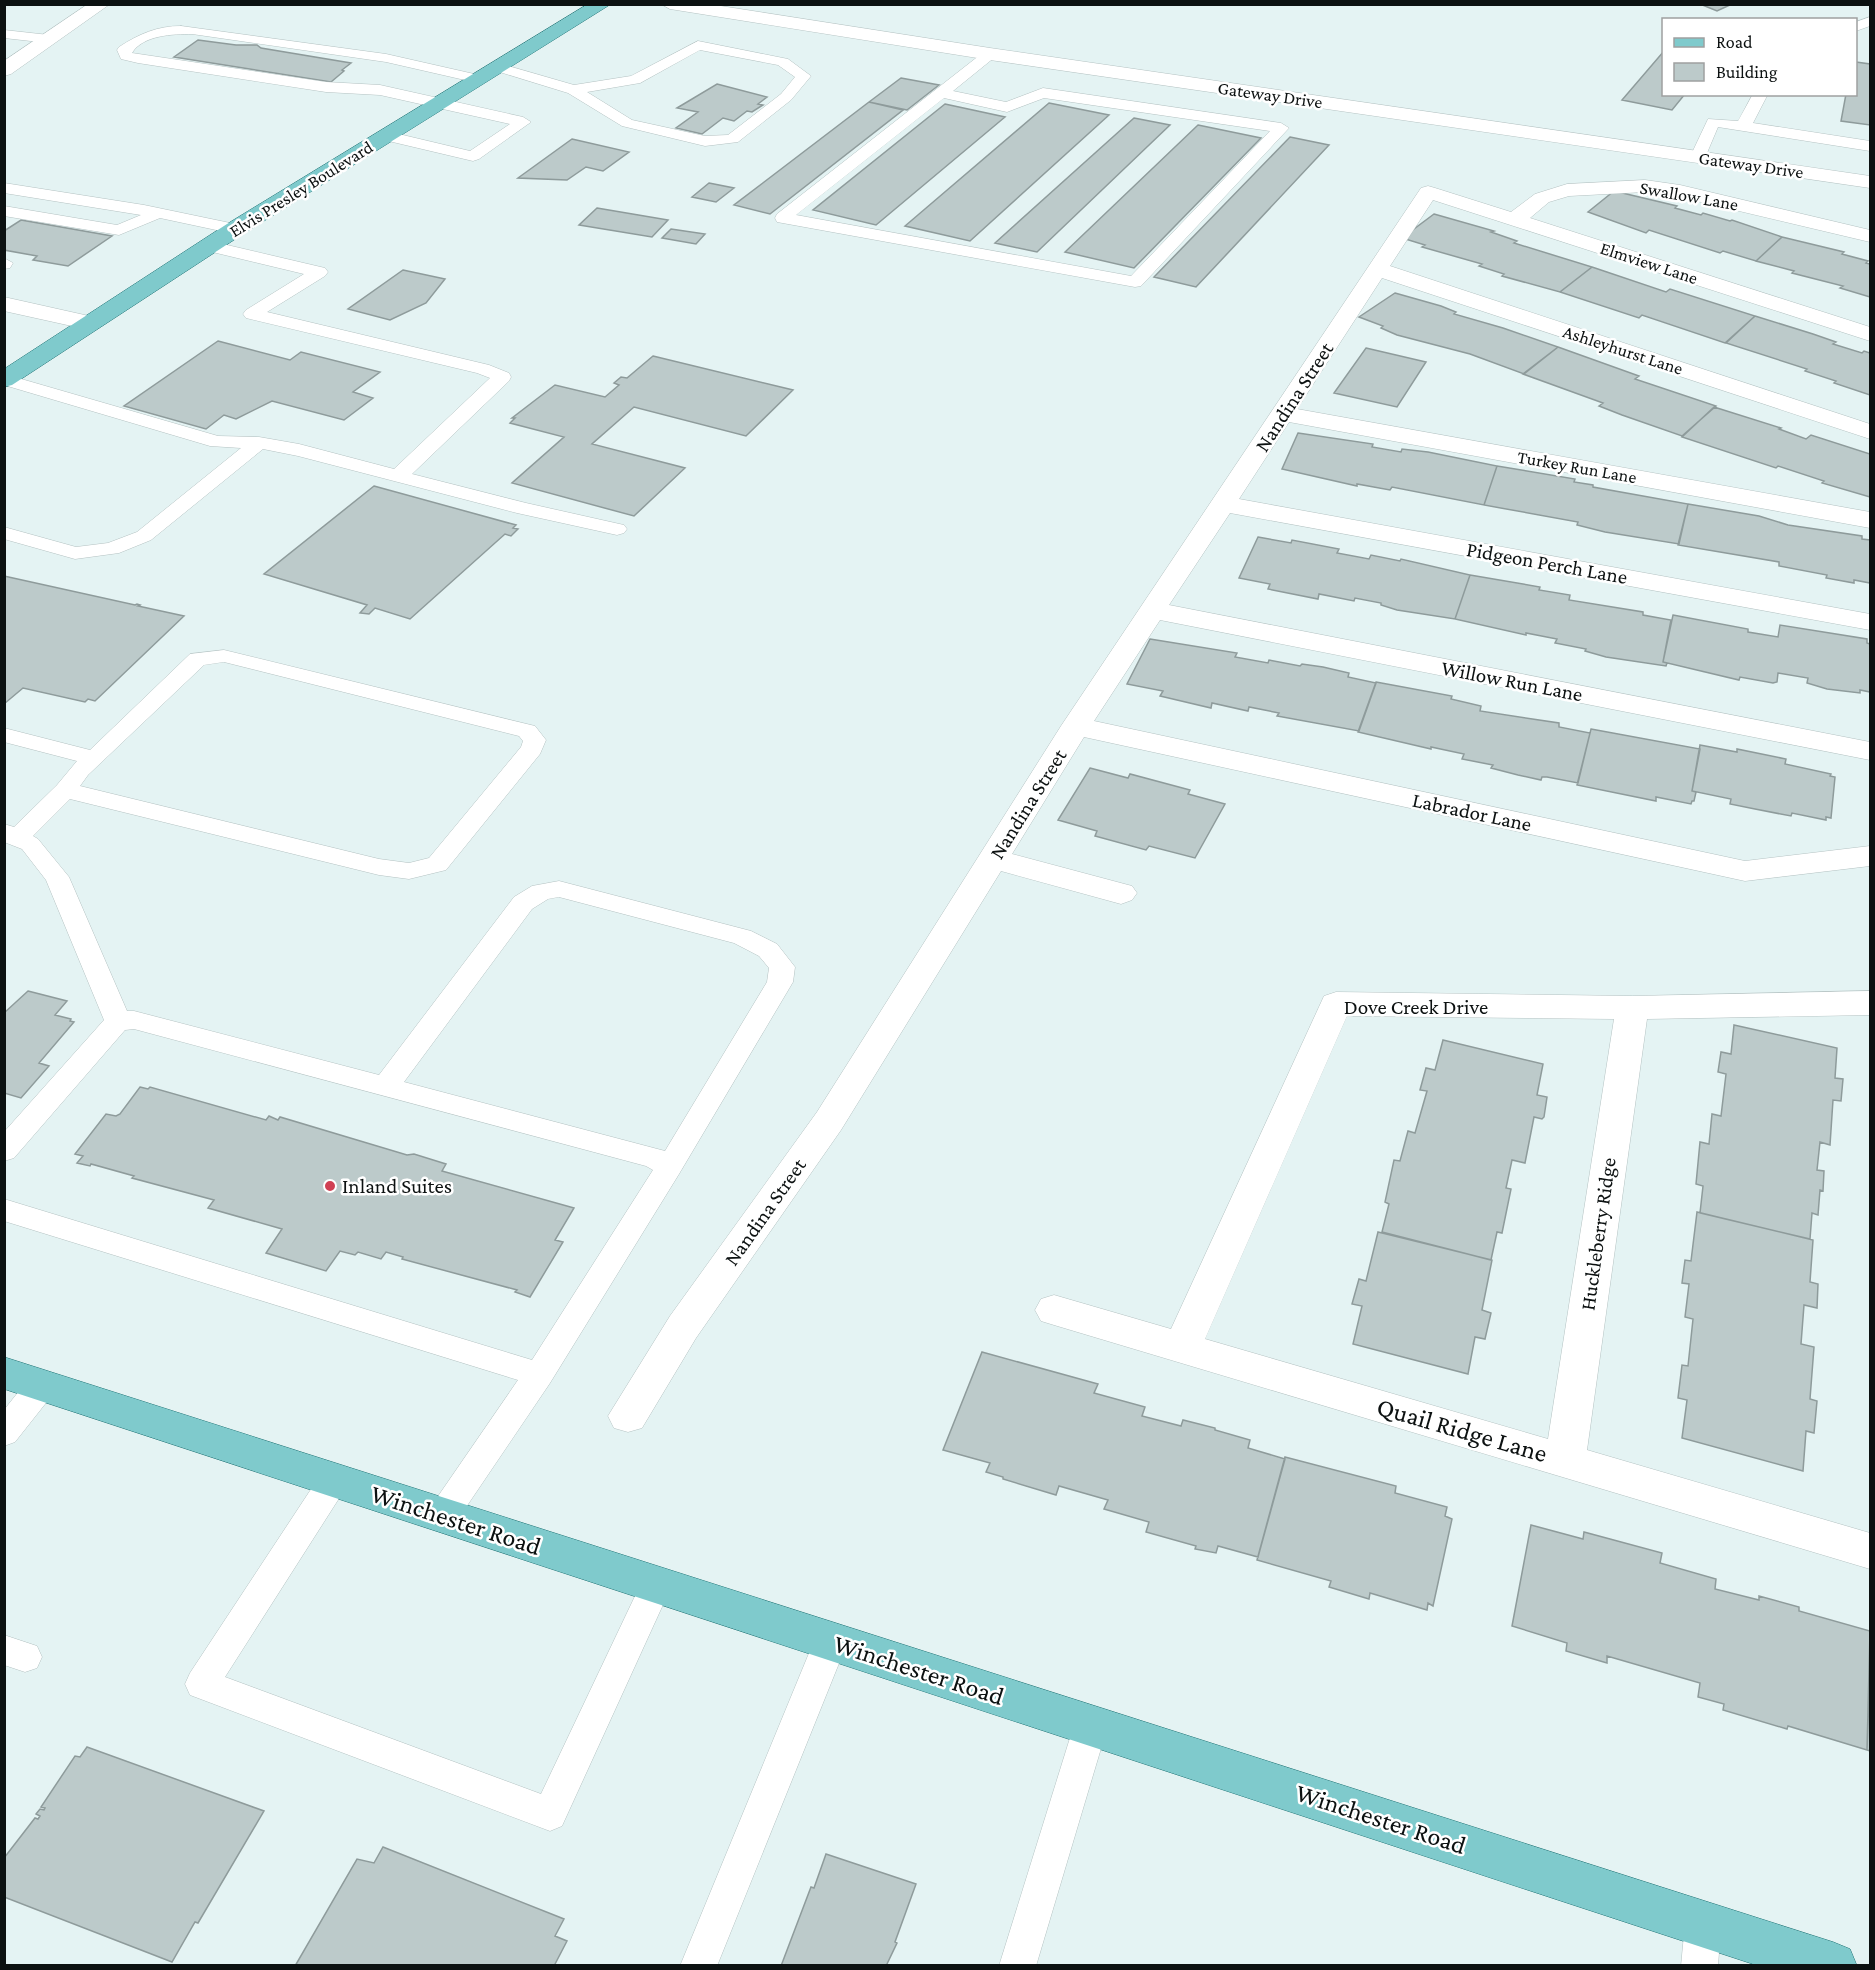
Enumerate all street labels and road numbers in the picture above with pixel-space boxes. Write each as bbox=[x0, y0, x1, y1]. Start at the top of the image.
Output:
street label: Gateway Drive bbox=[1216, 78, 1324, 112]
street label: Elvis Presley Boulevard bbox=[226, 136, 377, 241]
street label: Gateway Drive bbox=[1697, 148, 1805, 182]
street label: Swallow Lane bbox=[1638, 178, 1740, 215]
street label: Elmview Lane bbox=[1598, 238, 1700, 288]
street label: Ashleyhurst Lane bbox=[1561, 321, 1685, 379]
street label: Nandina Street bbox=[1250, 337, 1339, 456]
street label: Turkey Run Lane bbox=[1516, 447, 1638, 487]
street label: Pidgeon Perch Lane bbox=[1465, 537, 1629, 589]
street label: Willow Run Lane bbox=[1439, 656, 1585, 706]
street label: Nandina Street bbox=[985, 744, 1072, 864]
street label: Labrador Lane bbox=[1410, 788, 1534, 836]
street label: Dove Creek Drive bbox=[1344, 995, 1488, 1019]
street label: Nandina Street bbox=[719, 1153, 811, 1270]
street label: Huckleberry Ridge bbox=[1575, 1156, 1621, 1312]
street label: Quail Ridge Lane bbox=[1374, 1392, 1550, 1468]
street label: Winchester Road bbox=[367, 1479, 545, 1561]
street label: Winchester Road bbox=[830, 1629, 1008, 1711]
street label: Winchester Road bbox=[1292, 1778, 1470, 1860]

